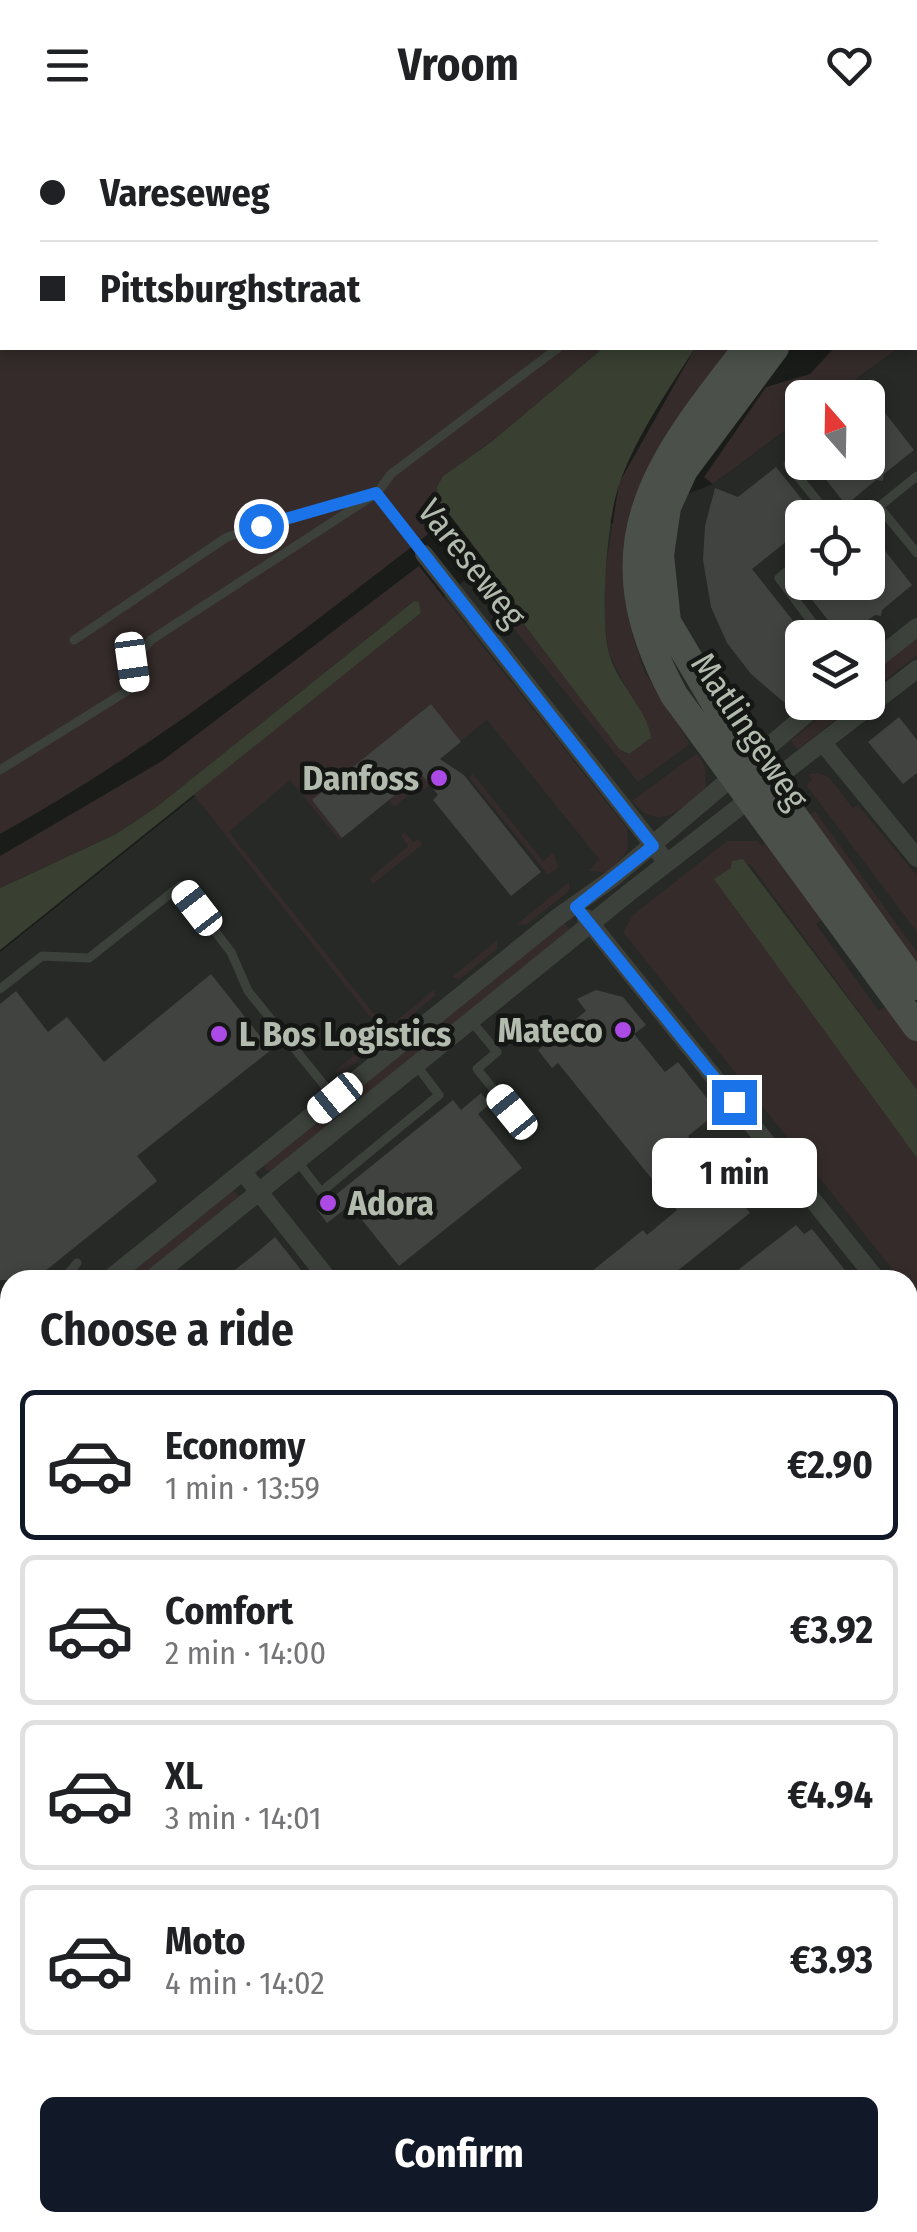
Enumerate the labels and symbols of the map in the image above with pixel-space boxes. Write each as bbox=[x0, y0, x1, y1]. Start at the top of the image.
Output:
north arrow bbox=[785, 380, 885, 480]
street label: Vareseweg bbox=[409, 491, 535, 636]
route start bbox=[239, 504, 284, 549]
car bbox=[113, 630, 151, 694]
street label: Matlingeweg bbox=[682, 645, 818, 818]
place label: Danfoss bbox=[303, 757, 419, 799]
marker: Danfoss bbox=[428, 767, 450, 789]
car bbox=[167, 875, 227, 941]
place label: Mateco bbox=[498, 1009, 603, 1051]
place label: L Bos Logistics bbox=[239, 1013, 451, 1055]
marker: Mateco bbox=[612, 1019, 634, 1041]
marker: L Bos Logistics bbox=[208, 1023, 230, 1045]
car bbox=[302, 1067, 368, 1129]
car bbox=[481, 1079, 543, 1145]
route end bbox=[712, 1080, 757, 1125]
callout: 1 min bbox=[652, 1137, 816, 1207]
place label: Adora bbox=[347, 1182, 434, 1224]
marker: Adora bbox=[317, 1192, 339, 1214]

